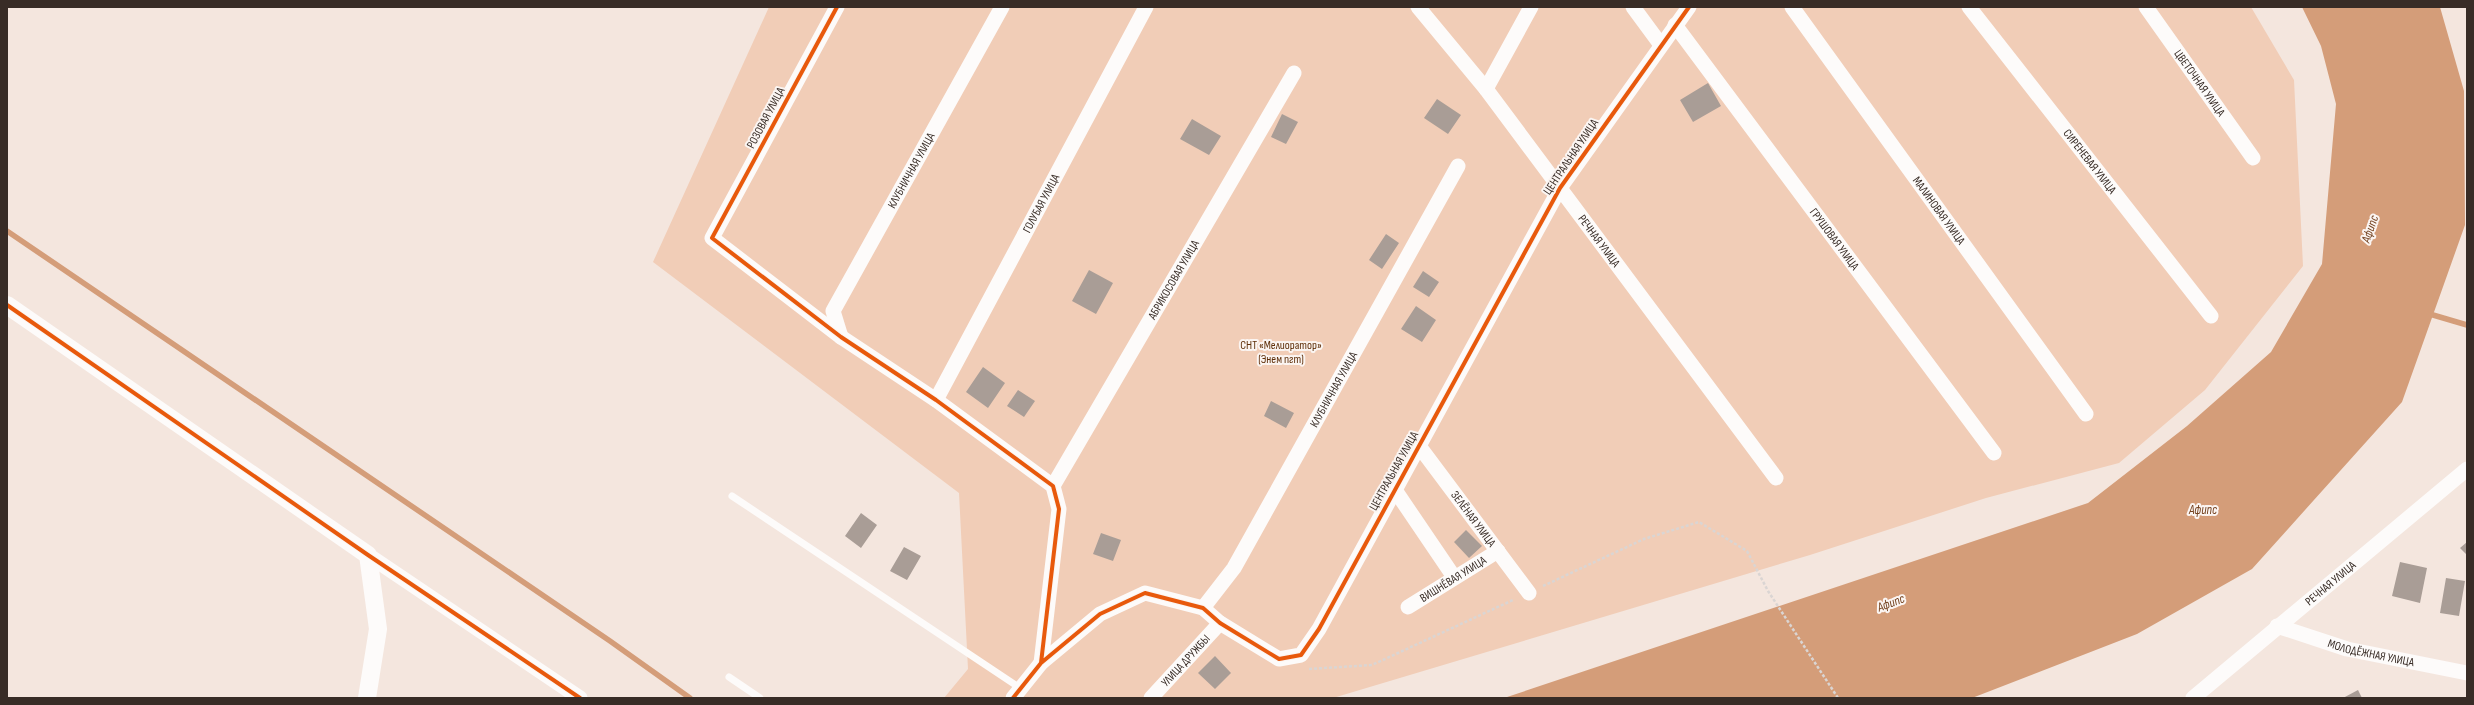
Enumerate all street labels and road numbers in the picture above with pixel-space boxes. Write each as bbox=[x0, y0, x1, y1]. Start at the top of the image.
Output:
street label: ЦВЕТОЧНАЯ УЛИЦА bbox=[2171, 47, 2229, 120]
street label: РОЗОВАЯ УЛИЦА bbox=[744, 84, 789, 151]
street label: ЦЕНТРАЛЬНАЯ УЛИЦА bbox=[1540, 116, 1602, 198]
street label: СИРЕНЕВАЯ УЛИЦА bbox=[2060, 126, 2120, 197]
street label: КЛУБНИЧНАЯ УЛИЦА bbox=[884, 129, 939, 211]
street label: ГОЛУБАЯ УЛИЦА bbox=[1019, 171, 1063, 235]
street label: МАЛИНОВАЯ УЛИЦА bbox=[1909, 173, 1969, 248]
street label: ГРУШОВАЯ УЛИЦА bbox=[1807, 205, 1863, 274]
street label: РЕЧНАЯ УЛИЦА bbox=[1575, 212, 1624, 271]
street label: АБРИКОСОВАЯ УЛИЦА bbox=[1144, 236, 1203, 323]
street label: КЛУБНИЧНАЯ УЛИЦА bbox=[1306, 348, 1361, 430]
street label: ЦЕНТРАЛЬНАЯ УЛИЦА bbox=[1366, 428, 1422, 513]
street label: ЗЕЛЁНАЯ УЛИЦА bbox=[1448, 488, 1500, 550]
street label: ВИШНЁВАЯ УЛИЦА bbox=[1417, 552, 1490, 605]
street label: РЕЧНАЯ УЛИЦА bbox=[2302, 557, 2359, 609]
street label: УЛИЦА ДРУЖБЫ bbox=[1158, 631, 1213, 690]
street label: МОЛОДЁЖНАЯ УЛИЦА bbox=[2326, 636, 2416, 670]

